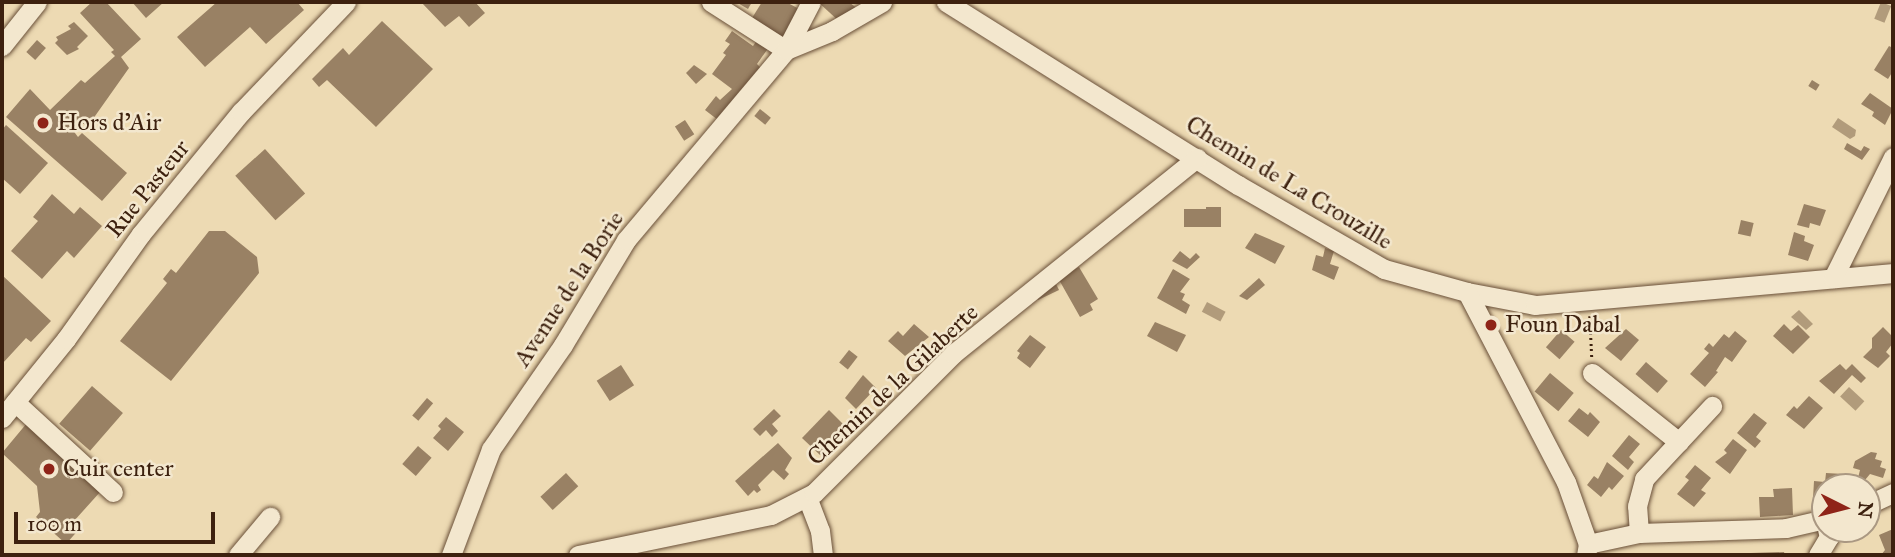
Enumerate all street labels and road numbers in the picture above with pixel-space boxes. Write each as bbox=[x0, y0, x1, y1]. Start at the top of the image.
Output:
street label: Chemin de La Crouzille bbox=[1181, 110, 1397, 256]
street label: Rue Pasteur bbox=[100, 134, 196, 244]
street label: Avenue de la Borie bbox=[508, 206, 630, 372]
street label: Chemin de la Gilaberte bbox=[801, 298, 985, 472]

